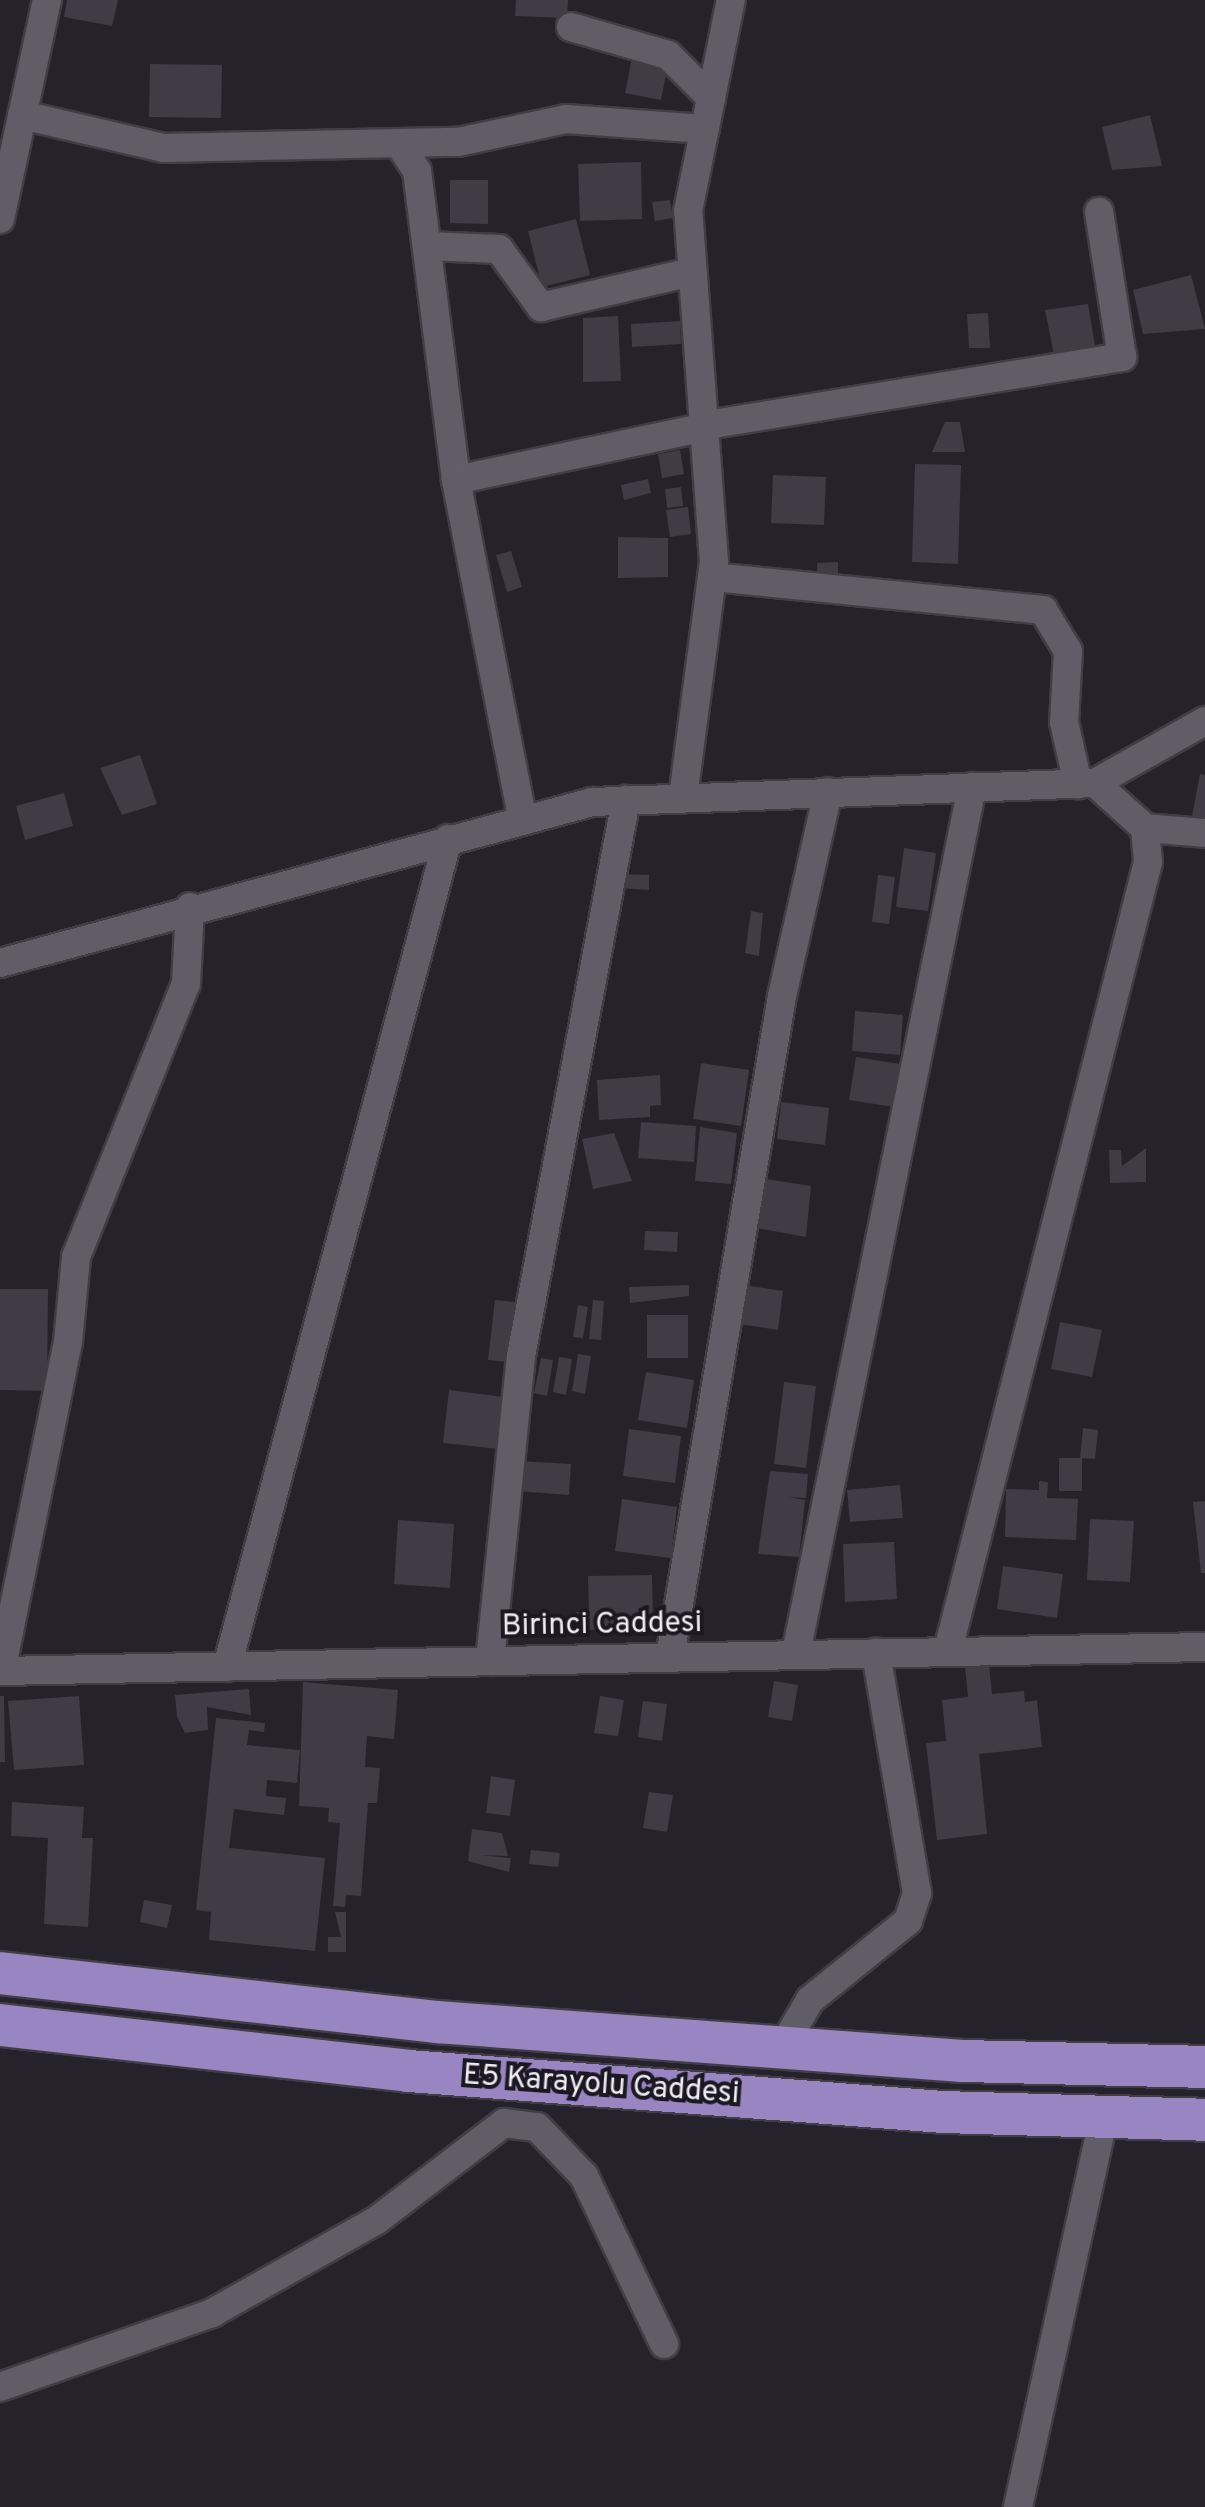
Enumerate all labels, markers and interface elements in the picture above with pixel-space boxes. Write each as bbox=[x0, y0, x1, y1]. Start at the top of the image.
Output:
street label: Birinci Caddesi bbox=[502, 1606, 702, 1646]
street label: E5 Karayolu Caddesi bbox=[462, 2058, 740, 2114]

